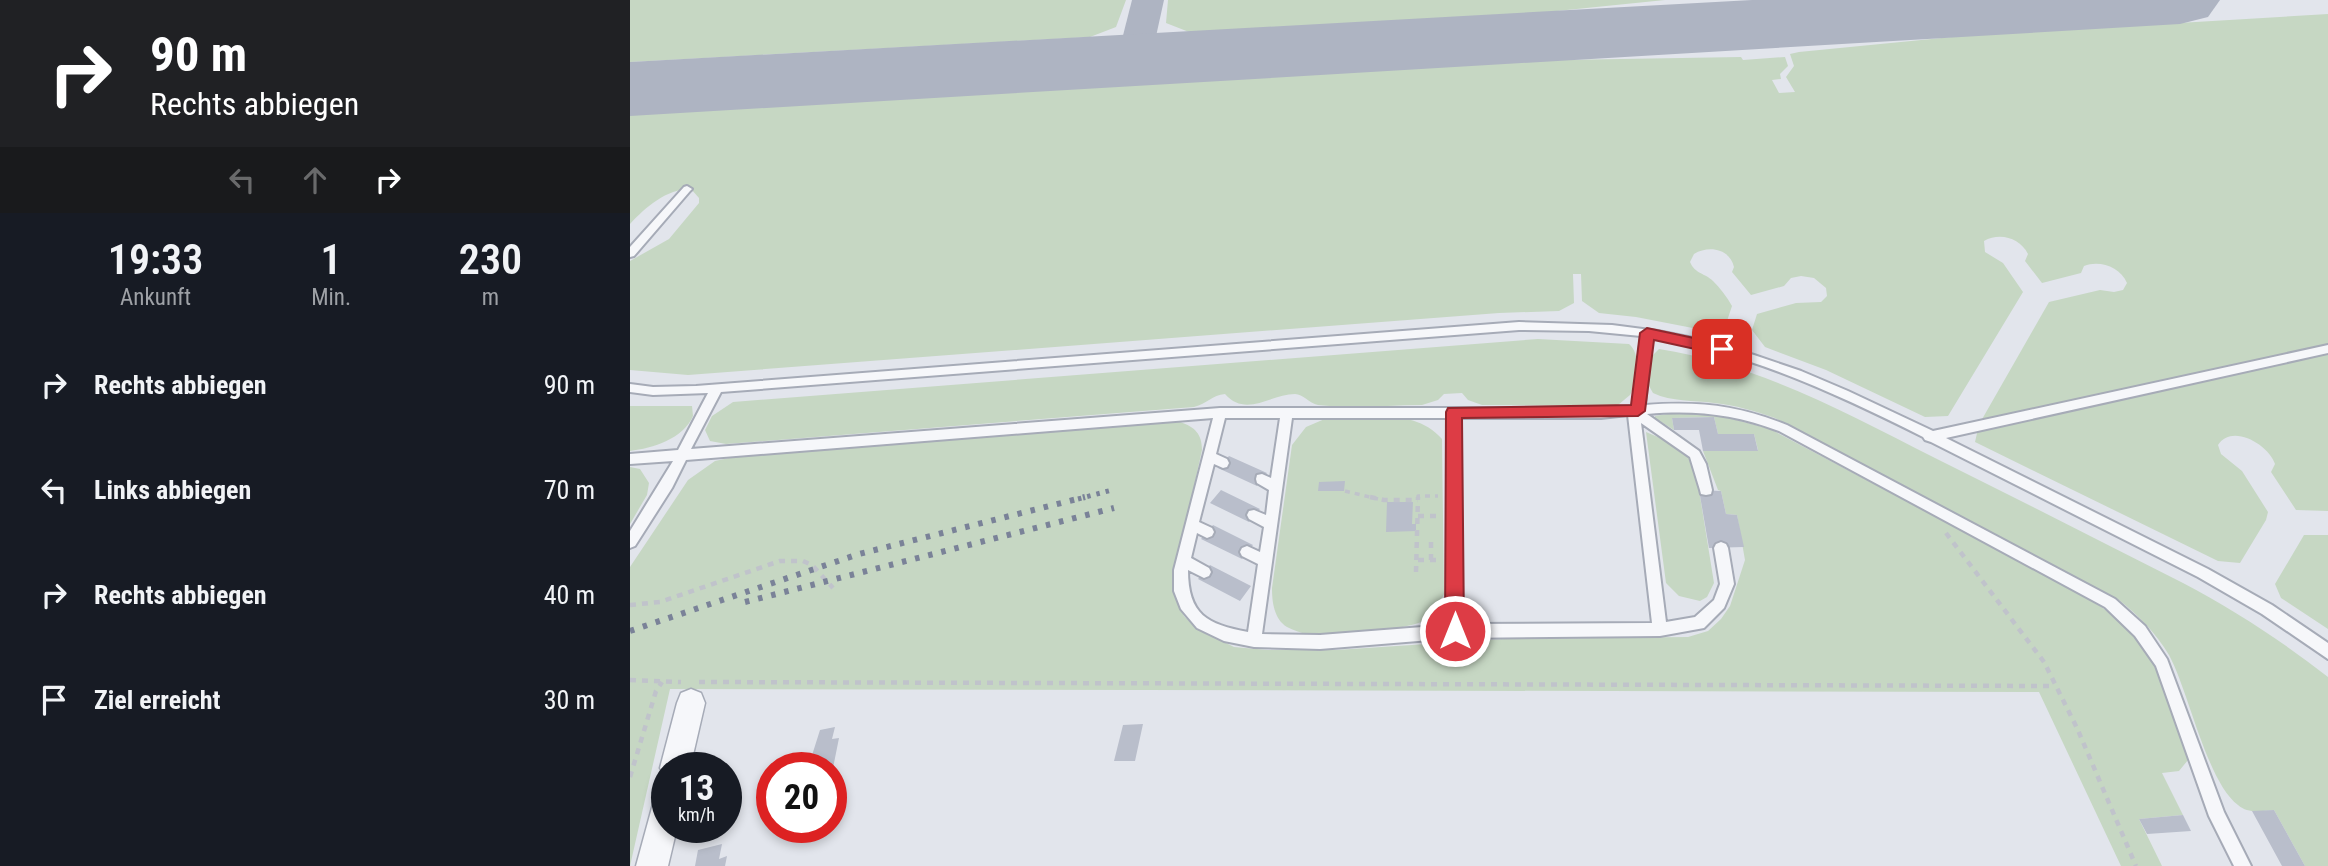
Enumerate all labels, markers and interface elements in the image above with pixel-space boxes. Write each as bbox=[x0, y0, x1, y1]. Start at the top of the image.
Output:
text: 90 m bbox=[150, 26, 247, 83]
icon: right bbox=[35, 28, 126, 119]
text: Rechts abbiegen bbox=[150, 85, 359, 123]
icon: left bbox=[223, 161, 261, 199]
icon: ahead bbox=[296, 161, 334, 199]
icon: right bbox=[369, 161, 407, 199]
text: 19:33 bbox=[108, 235, 203, 284]
text: 1 bbox=[321, 235, 342, 284]
text: 230 bbox=[459, 235, 522, 284]
text: Ankunft bbox=[120, 284, 191, 311]
text: Min. bbox=[311, 284, 351, 311]
text: m bbox=[482, 284, 499, 311]
pin bbox=[1692, 319, 1752, 379]
icon: arrive bbox=[1703, 330, 1741, 368]
icon: right bbox=[35, 366, 73, 404]
text: Rechts abbiegen bbox=[94, 370, 267, 400]
text: 90 m bbox=[544, 370, 595, 400]
icon: left bbox=[35, 471, 73, 509]
text: Links abbiegen bbox=[94, 475, 251, 505]
text: 70 m bbox=[544, 475, 595, 505]
icon: right bbox=[35, 576, 73, 614]
text: Rechts abbiegen bbox=[94, 580, 267, 610]
text: 40 m bbox=[544, 580, 595, 610]
position arrow bbox=[1418, 594, 1492, 668]
icon: arrive bbox=[35, 681, 73, 719]
text: Ziel erreicht bbox=[94, 685, 220, 715]
text: 30 m bbox=[544, 685, 595, 715]
speed limit sign: 20 bbox=[756, 752, 847, 843]
text: 13 bbox=[679, 768, 714, 809]
text: km/h bbox=[678, 804, 715, 825]

